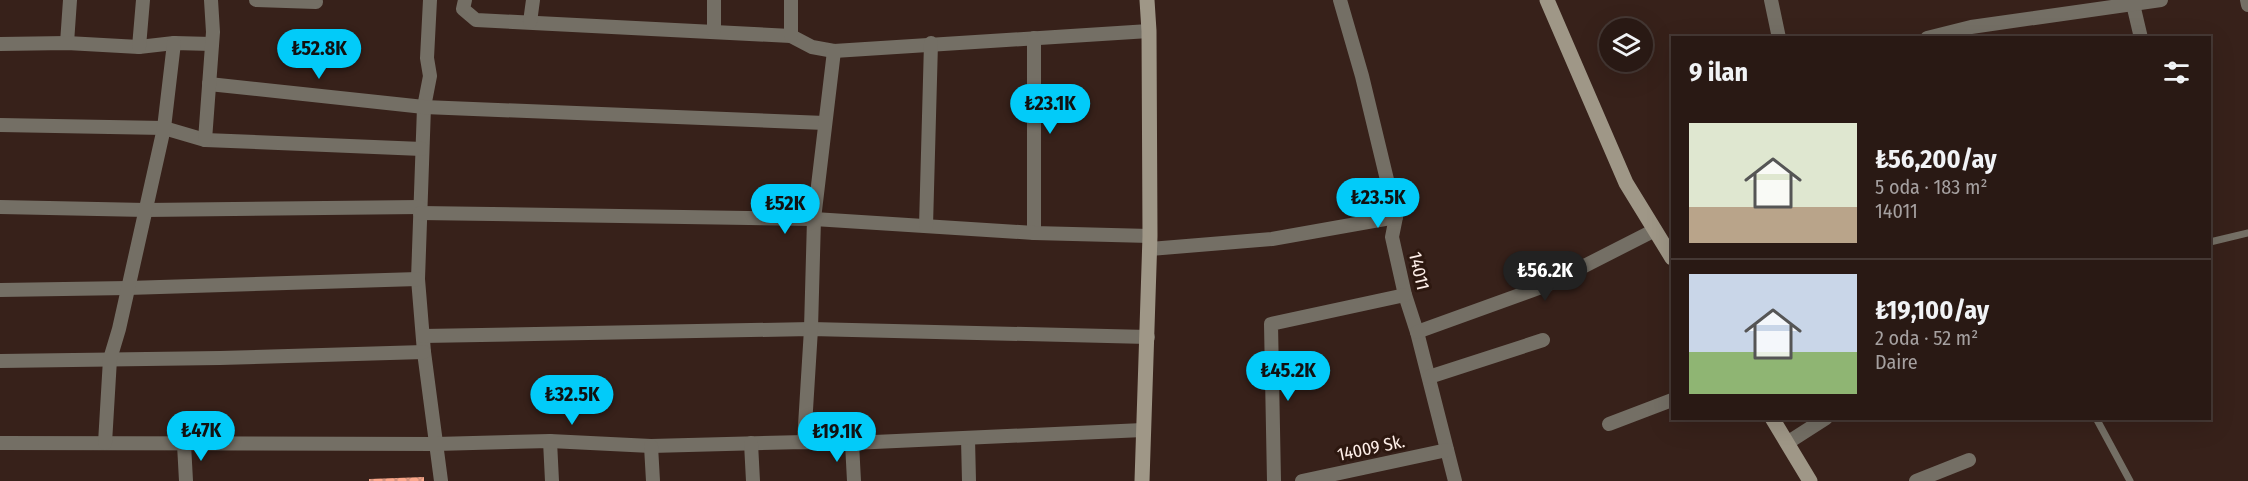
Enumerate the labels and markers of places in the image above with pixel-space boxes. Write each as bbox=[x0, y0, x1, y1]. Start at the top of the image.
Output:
pin: ₺52.8K bbox=[270, 29, 368, 80]
pin: ₺23.1K bbox=[1001, 84, 1099, 135]
pin: ₺23.5K bbox=[1329, 178, 1427, 229]
pin: ₺52K bbox=[749, 184, 821, 235]
pin: ₺56.2K bbox=[1496, 251, 1594, 302]
pin: ₺45.2K bbox=[1239, 351, 1337, 402]
pin: ₺32.5K bbox=[523, 375, 621, 426]
pin: ₺47K bbox=[165, 411, 237, 462]
pin: ₺19.1K bbox=[788, 412, 886, 463]

